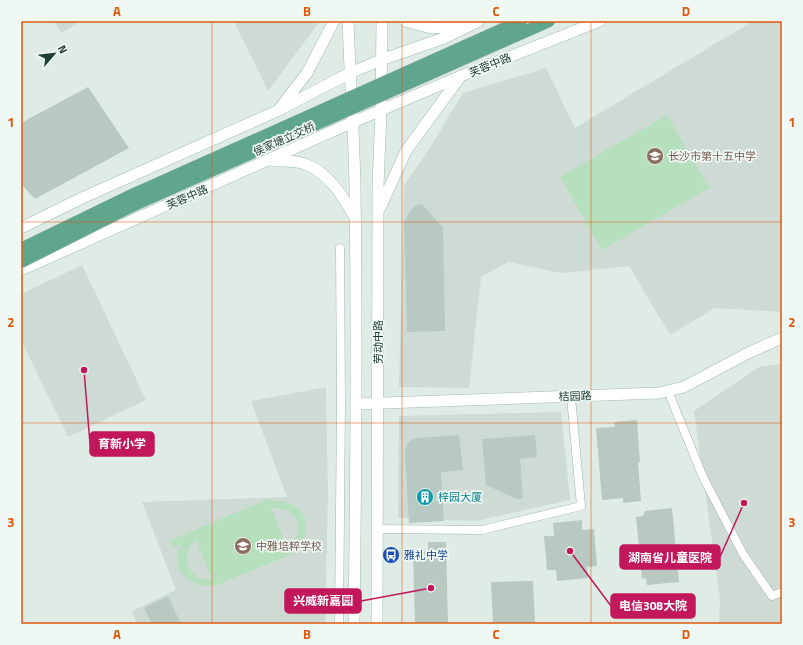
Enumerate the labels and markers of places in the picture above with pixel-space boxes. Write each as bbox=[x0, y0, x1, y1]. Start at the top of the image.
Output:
school or university icon: 长沙市第十五中学 bbox=[645, 146, 665, 166]
place label: 长沙市第十五中学 bbox=[668, 148, 756, 164]
callout: 育新小学 bbox=[90, 432, 154, 456]
building icon: 梓园大厦 bbox=[415, 487, 435, 507]
place label: 梓园大厦 bbox=[438, 489, 482, 505]
school or university icon: 中雅培粹学校 bbox=[233, 536, 253, 556]
place label: 中雅培粹学校 bbox=[256, 538, 322, 554]
bus stop icon: 雅礼中学 bbox=[381, 545, 401, 565]
callout: 湖南省儿童医院 bbox=[620, 545, 720, 569]
place label: 雅礼中学 bbox=[404, 547, 448, 563]
callout: 兴威新嘉园 bbox=[285, 589, 361, 613]
callout: 电信308大院 bbox=[611, 594, 695, 618]

